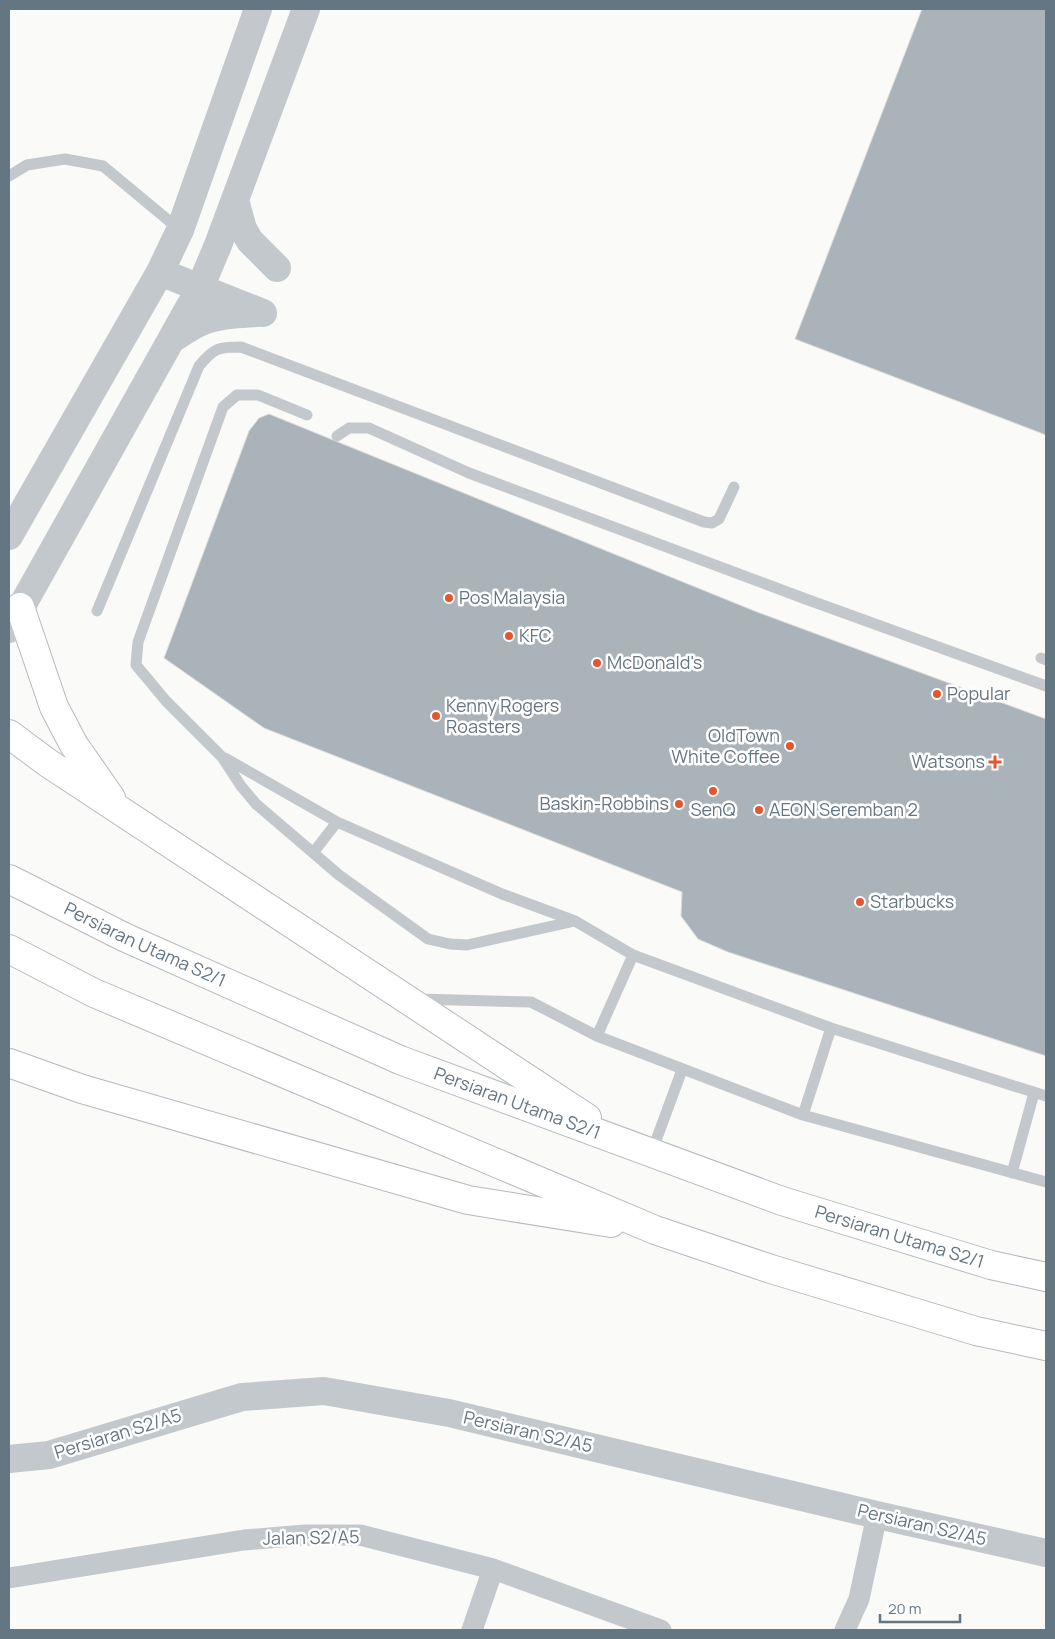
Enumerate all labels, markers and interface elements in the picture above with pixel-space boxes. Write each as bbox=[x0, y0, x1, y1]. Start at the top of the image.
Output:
place label: Pos Malaysia bbox=[459, 585, 565, 609]
marker: Pos Malaysia bbox=[443, 592, 455, 604]
place label: KFC bbox=[519, 623, 552, 647]
marker: KFC bbox=[503, 630, 515, 642]
place label: McDonald's bbox=[607, 650, 702, 674]
marker: McDonald's bbox=[591, 657, 603, 669]
place label: Popular bbox=[947, 681, 1011, 705]
marker: Popular bbox=[931, 688, 943, 700]
place label: Kenny Rogers Roasters bbox=[446, 693, 559, 738]
marker: Kenny Rogers Roasters bbox=[430, 710, 442, 722]
place label: OldTown White Coffee bbox=[671, 723, 780, 768]
marker: OldTown White Coffee bbox=[784, 740, 796, 752]
place label: Watsons bbox=[912, 749, 985, 773]
marker: Watsons bbox=[989, 756, 1001, 768]
marker: SenQ bbox=[707, 785, 719, 797]
place label: Baskin-Robbins bbox=[539, 791, 669, 815]
place label: SenQ bbox=[690, 797, 736, 821]
place label: AEON Seremban 2 bbox=[769, 797, 918, 821]
marker: Baskin-Robbins bbox=[673, 798, 685, 810]
marker: AEON Seremban 2 bbox=[753, 804, 765, 816]
place label: Starbucks bbox=[870, 889, 954, 913]
street label: Persiaran Utama S2/1 bbox=[60, 896, 230, 992]
marker: Starbucks bbox=[854, 896, 866, 908]
street label: Persiaran Utama S2/1 bbox=[431, 1061, 604, 1144]
street label: Persiaran Utama S2/1 bbox=[812, 1199, 987, 1273]
street label: Persiaran S2/A5 bbox=[51, 1402, 184, 1464]
street label: Persiaran S2/A5 bbox=[461, 1405, 595, 1458]
street label: Persiaran S2/A5 bbox=[855, 1498, 989, 1551]
street label: Jalan S2/A5 bbox=[262, 1524, 360, 1550]
scale bar bbox=[880, 1592, 960, 1624]
text: 20 m bbox=[888, 1598, 921, 1619]

